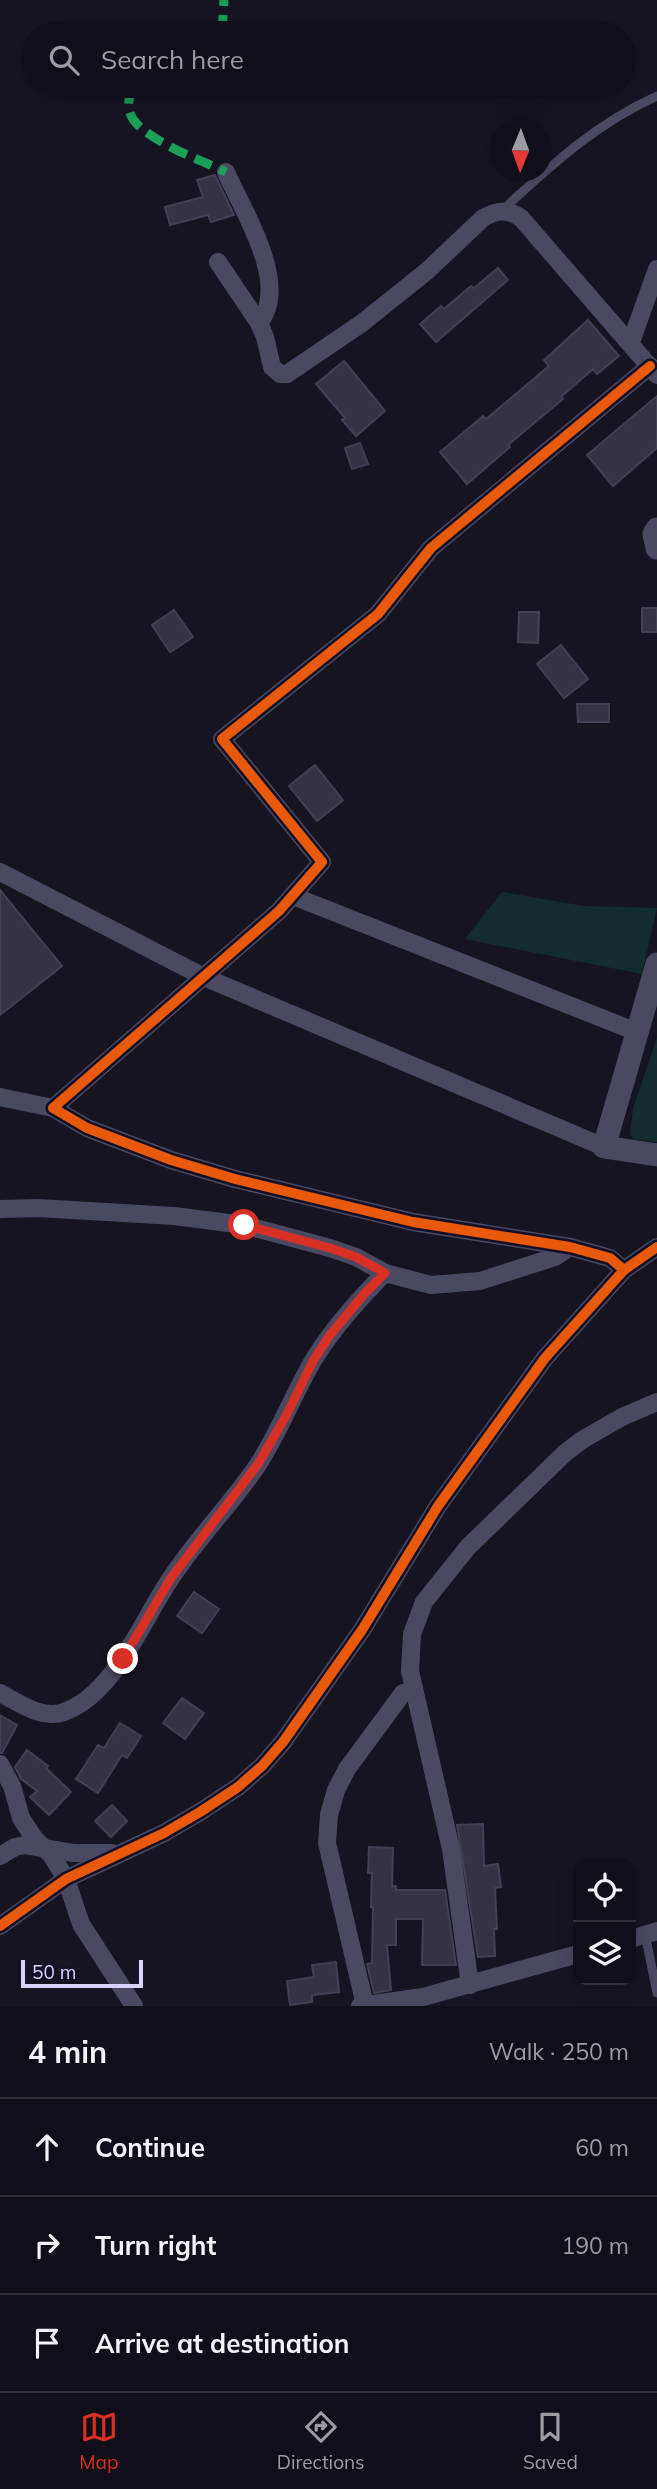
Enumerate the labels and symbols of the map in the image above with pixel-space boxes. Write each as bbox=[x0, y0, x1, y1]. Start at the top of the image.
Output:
north arrow bbox=[489, 119, 552, 182]
route start bbox=[228, 1209, 259, 1240]
route end bbox=[107, 1643, 138, 1674]
scale bar bbox=[21, 1957, 144, 1989]

